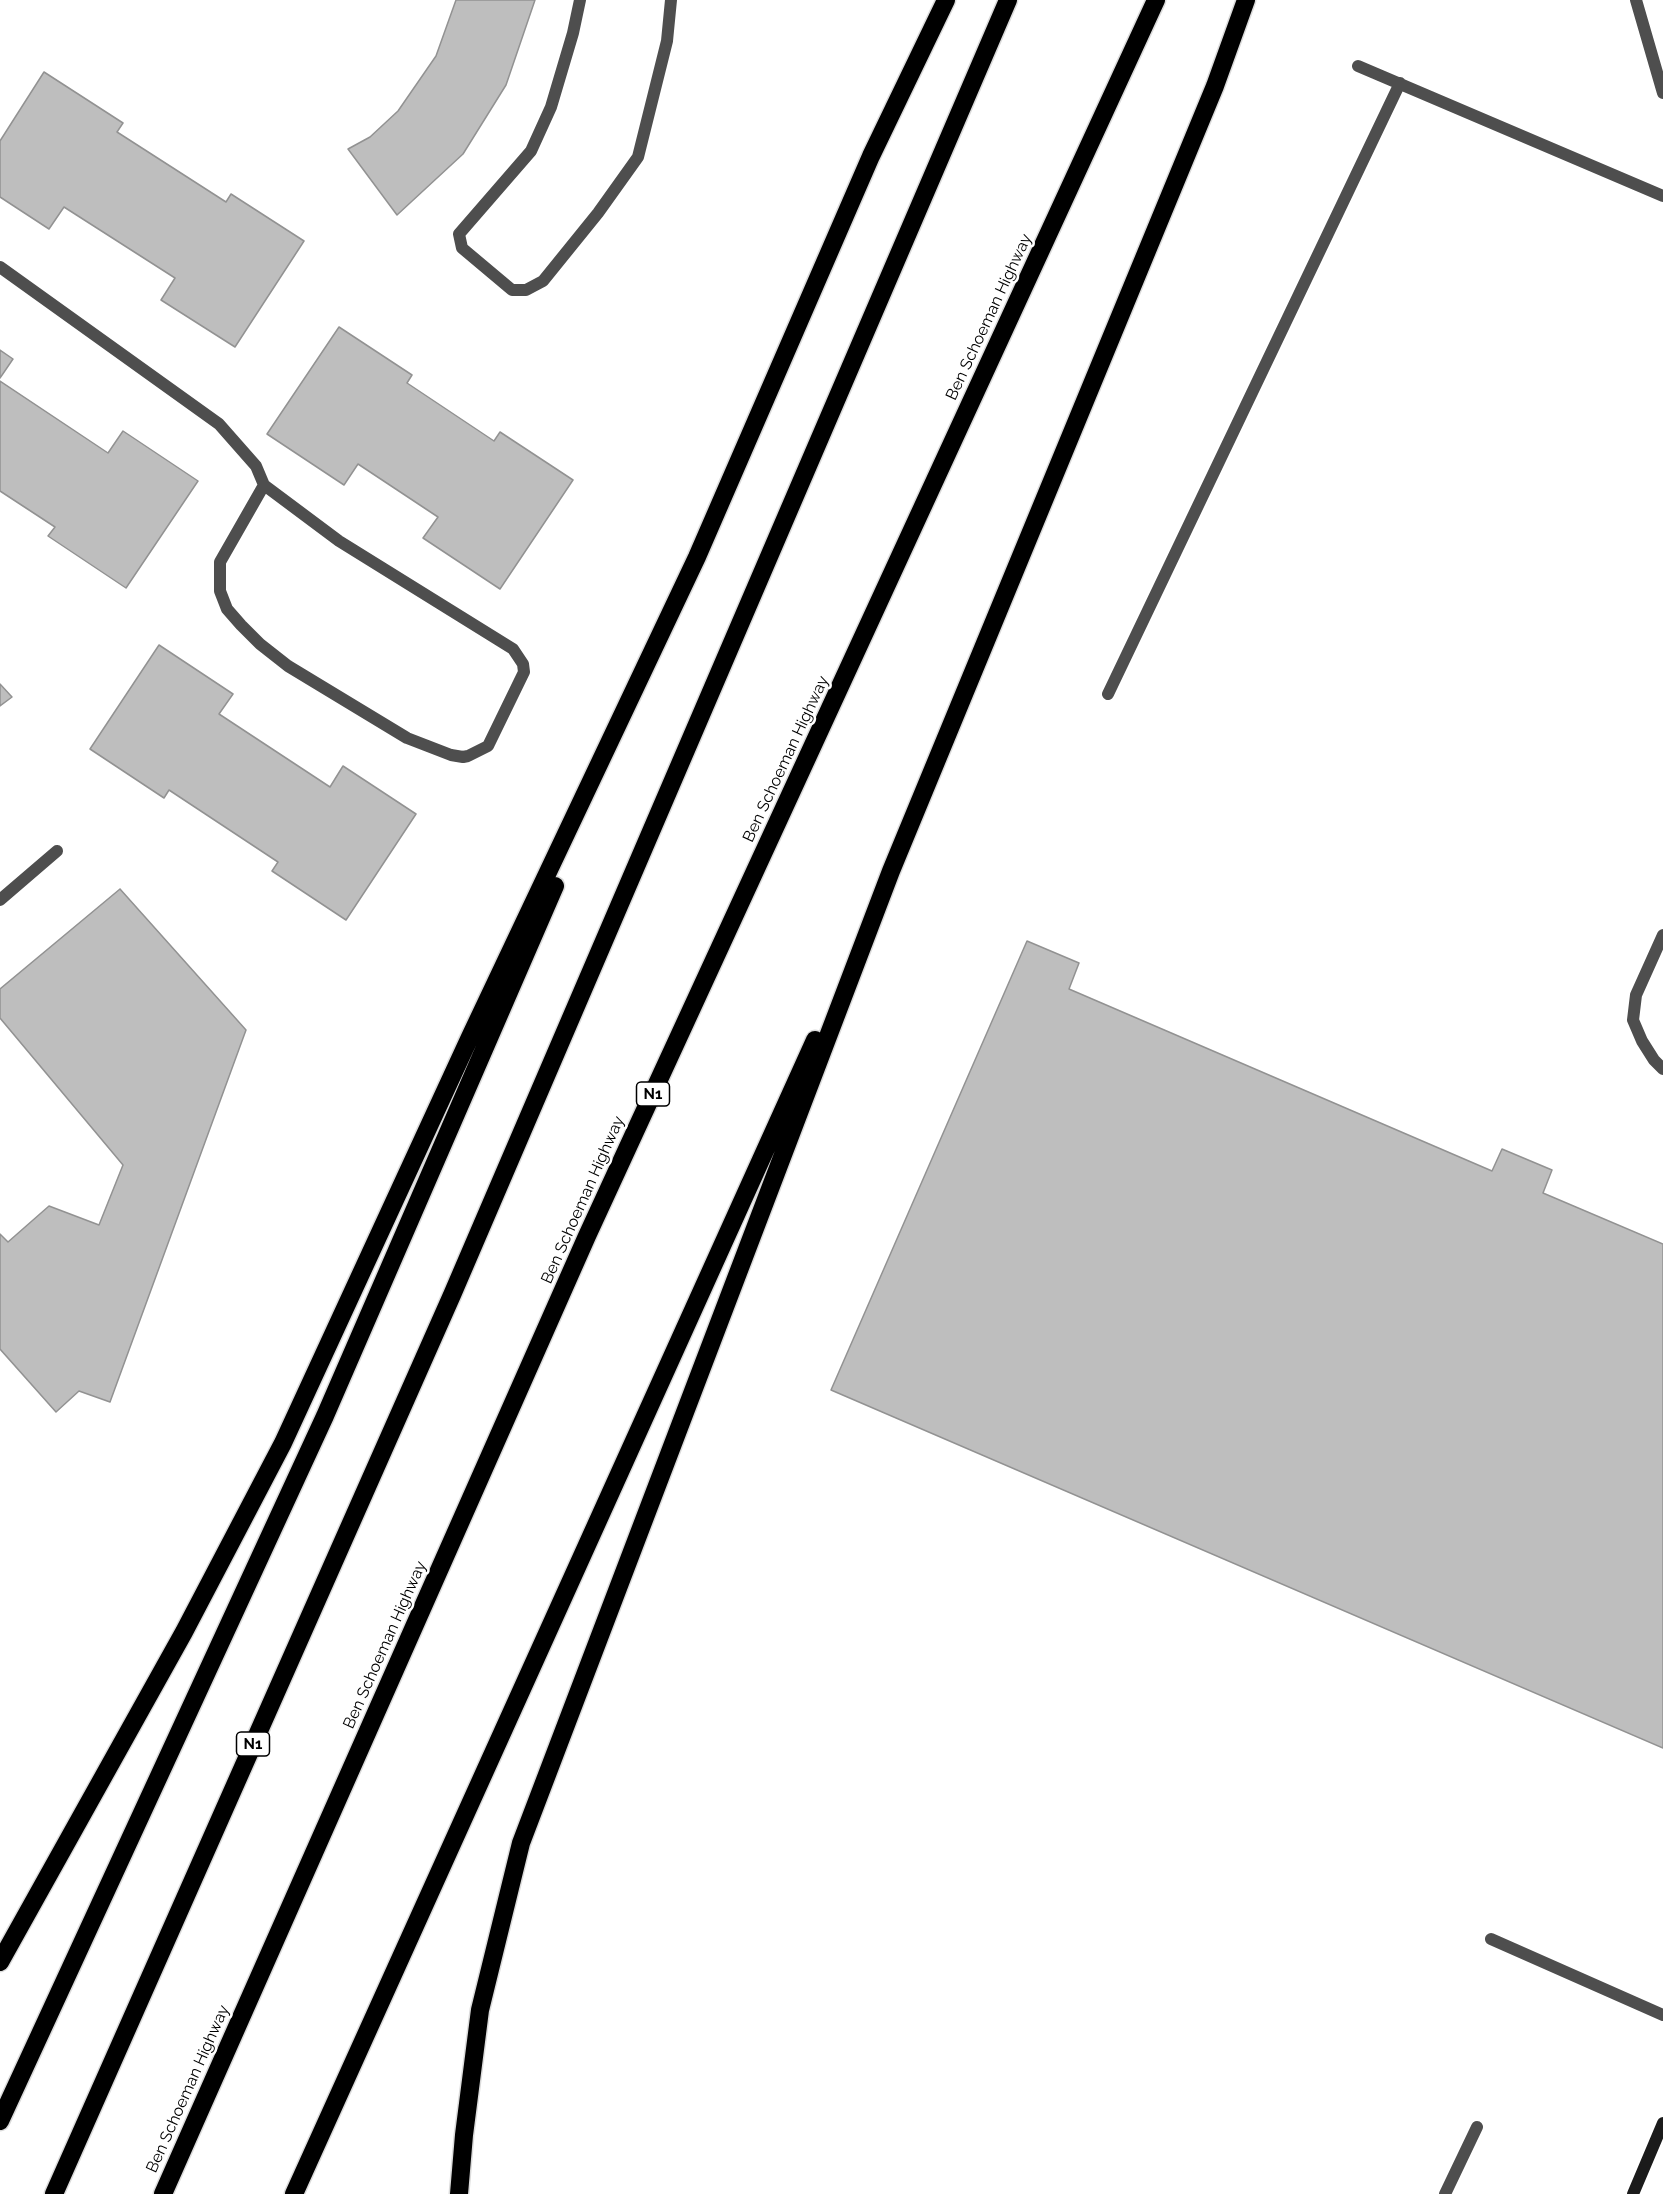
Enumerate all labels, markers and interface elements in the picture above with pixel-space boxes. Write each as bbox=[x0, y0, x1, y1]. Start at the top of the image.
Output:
street label: Ben Schoeman Highway bbox=[942, 231, 1036, 403]
street label: Ben Schoeman Highway bbox=[739, 673, 833, 845]
road number: N1 bbox=[636, 1082, 670, 1106]
street label: Ben Schoeman Highway bbox=[537, 1113, 629, 1287]
street label: Ben Schoeman Highway bbox=[339, 1558, 431, 1732]
road number: N1 bbox=[236, 1732, 270, 1756]
street label: Ben Schoeman Highway bbox=[142, 2002, 234, 2176]

